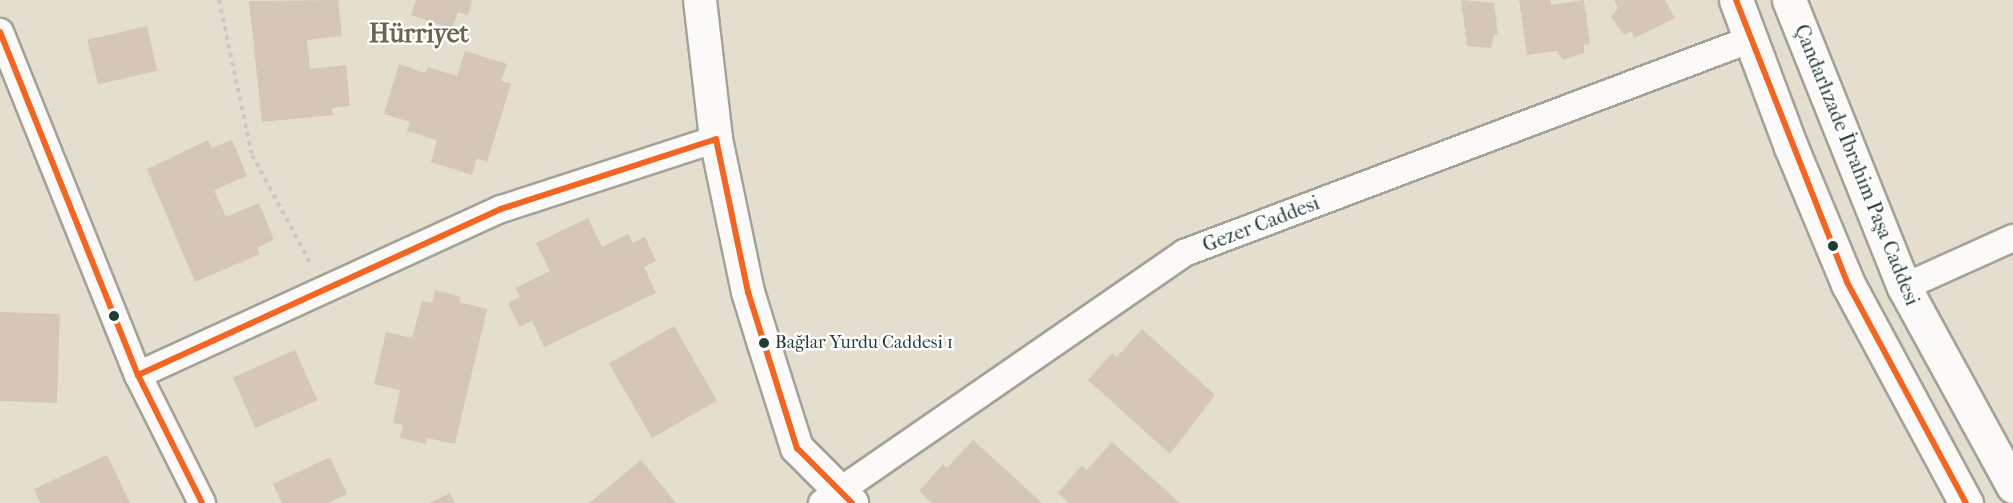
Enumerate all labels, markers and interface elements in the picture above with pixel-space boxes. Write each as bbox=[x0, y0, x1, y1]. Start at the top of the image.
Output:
district label: Hürriyet bbox=[369, 18, 469, 50]
street label: Çandarlızade İbrahim Paşa Caddesi bbox=[1789, 21, 1925, 309]
street label: Gezer Caddesi bbox=[1199, 191, 1323, 257]
unlabelled marker bbox=[1827, 240, 1839, 252]
unlabelled marker bbox=[108, 310, 120, 322]
place label: Bağlar Yurdu Caddesi 1 bbox=[775, 332, 953, 354]
marker: Bağlar Yurdu Caddesi 1 bbox=[758, 337, 770, 349]

